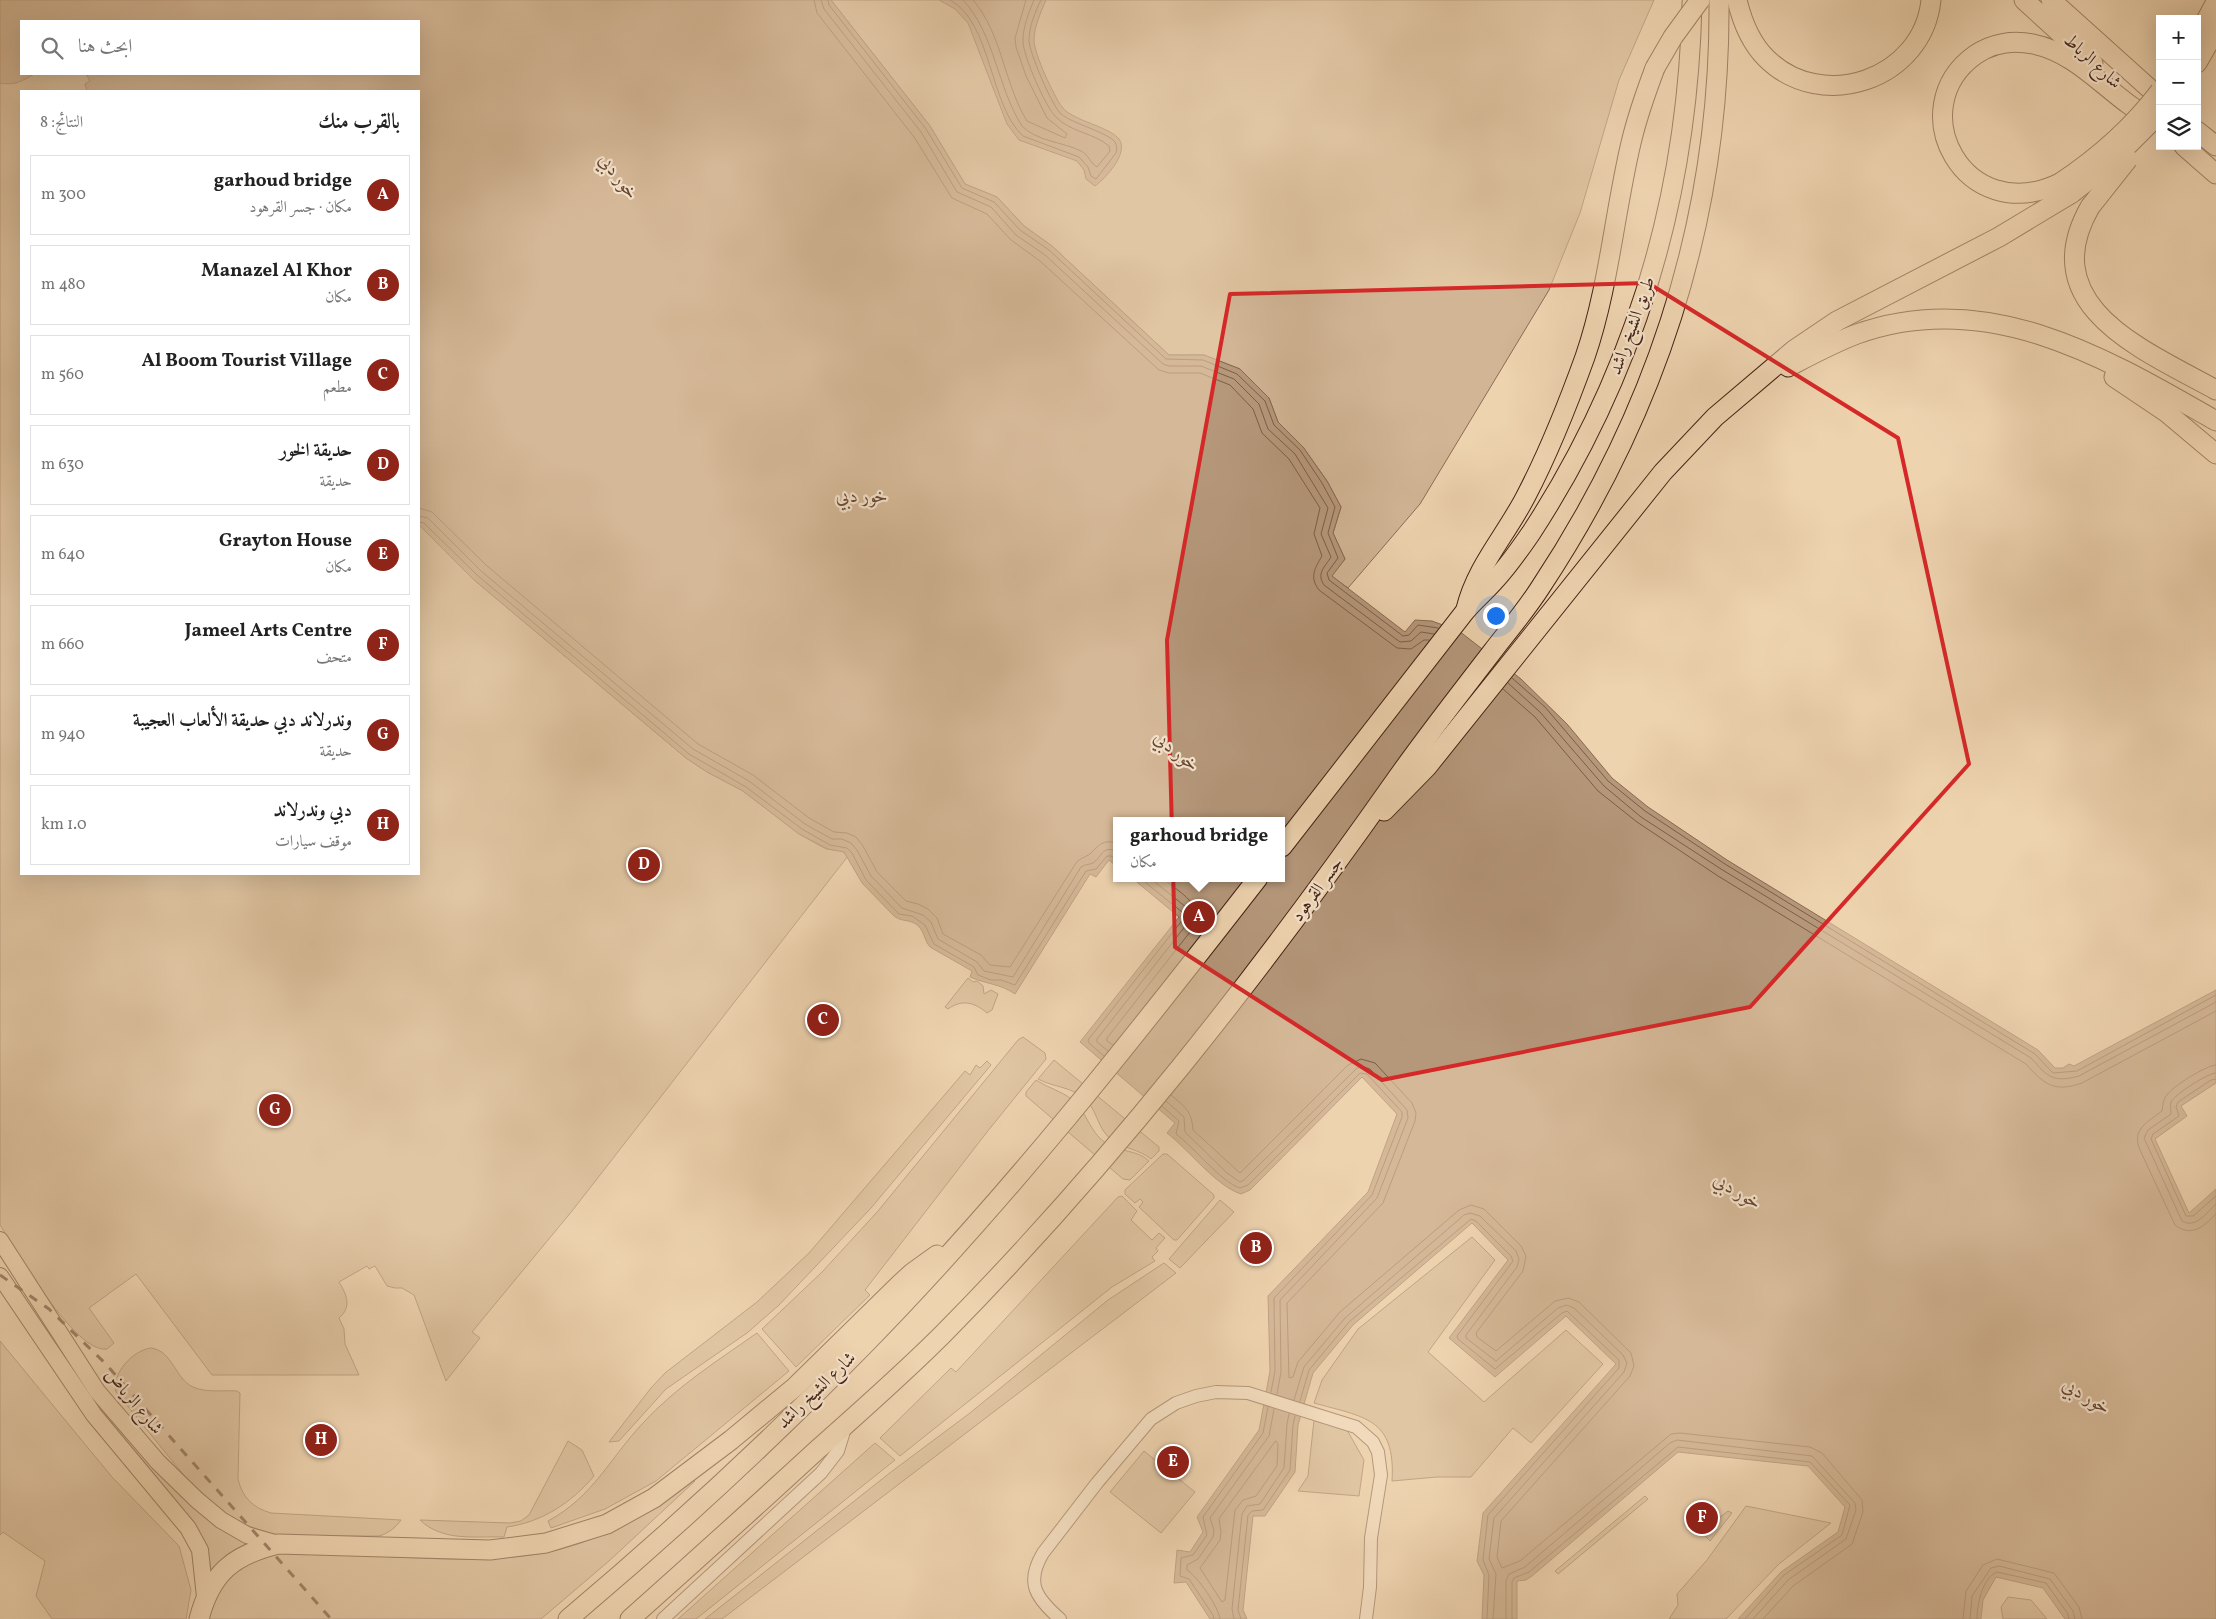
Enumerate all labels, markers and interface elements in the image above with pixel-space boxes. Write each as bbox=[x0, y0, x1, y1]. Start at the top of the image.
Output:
map controls bbox=[2156, 15, 2201, 150]
button: + bbox=[2156, 15, 2201, 60]
search box bbox=[20, 20, 420, 75]
street label: شارع الرباط bbox=[2057, 29, 2127, 96]
icon: search bbox=[38, 34, 66, 62]
text: ابحث هنا bbox=[78, 34, 132, 60]
button: − bbox=[2156, 60, 2201, 105]
button: layers bbox=[2156, 105, 2201, 150]
text: بالقرب منك bbox=[318, 108, 400, 137]
text: النتائج: 8 bbox=[40, 112, 83, 134]
water label: خور دبي bbox=[591, 148, 644, 206]
text: garhoud bridge bbox=[214, 168, 352, 194]
text: 300 m bbox=[41, 184, 86, 206]
text: A bbox=[377, 184, 389, 206]
text: مكان · جسر القرهود bbox=[249, 197, 352, 219]
text: Manazel Al Khor bbox=[201, 258, 352, 284]
street label: طريق الشيخ راشد bbox=[1604, 273, 1664, 379]
text: 480 m bbox=[41, 274, 85, 296]
text: B bbox=[378, 274, 388, 296]
text: مكان bbox=[325, 287, 352, 309]
text: Al Boom Tourist Village bbox=[141, 348, 352, 374]
text: 560 m bbox=[41, 364, 84, 386]
text: C bbox=[378, 364, 388, 386]
text: مطعم bbox=[323, 377, 352, 399]
text: حديقة الخور bbox=[279, 438, 352, 464]
text: 630 m bbox=[41, 454, 84, 476]
text: D bbox=[377, 454, 389, 476]
text: حديقة bbox=[320, 471, 352, 493]
water label: خور دبي bbox=[836, 484, 888, 511]
text: Grayton House bbox=[219, 528, 352, 554]
text: 640 m bbox=[41, 544, 85, 566]
text: E bbox=[378, 544, 388, 566]
text: مكان bbox=[325, 557, 352, 579]
your location bbox=[1483, 603, 1509, 629]
text: Jameel Arts Centre bbox=[185, 618, 352, 644]
text: 660 m bbox=[41, 634, 84, 656]
text: F bbox=[378, 634, 388, 656]
text: متحف bbox=[316, 647, 352, 669]
text: وندرلاند دبي حديقة الألعاب العجيبة bbox=[133, 708, 352, 734]
text: 940 m bbox=[41, 724, 85, 746]
text: G bbox=[377, 724, 389, 746]
water label: خور دبي bbox=[1147, 725, 1205, 779]
text: حديقة bbox=[320, 741, 352, 763]
text: دبي وندرلاند bbox=[274, 798, 352, 824]
text: 1.0 km bbox=[41, 814, 87, 836]
text: H bbox=[377, 814, 389, 836]
popup bbox=[1113, 817, 1285, 882]
text: garhoud bridge bbox=[1130, 823, 1268, 849]
text: موقف سيارات bbox=[275, 831, 352, 853]
pin: D bbox=[628, 846, 660, 884]
text: مكان bbox=[1130, 852, 1157, 874]
street label: جسر القرهود bbox=[1286, 852, 1350, 928]
pin: A bbox=[1183, 898, 1215, 936]
pin: C bbox=[807, 1001, 839, 1039]
pin: G bbox=[259, 1091, 291, 1129]
water label: خور دبي bbox=[1707, 1167, 1766, 1218]
pin: B bbox=[1240, 1229, 1272, 1267]
street label: شارع الشيخ راشد bbox=[772, 1347, 864, 1437]
street label: شارع الرياض bbox=[97, 1364, 168, 1441]
water label: خور دبي bbox=[2056, 1372, 2115, 1423]
pin: H bbox=[305, 1421, 337, 1459]
pin: E bbox=[1157, 1443, 1189, 1481]
pin: F bbox=[1686, 1499, 1718, 1537]

